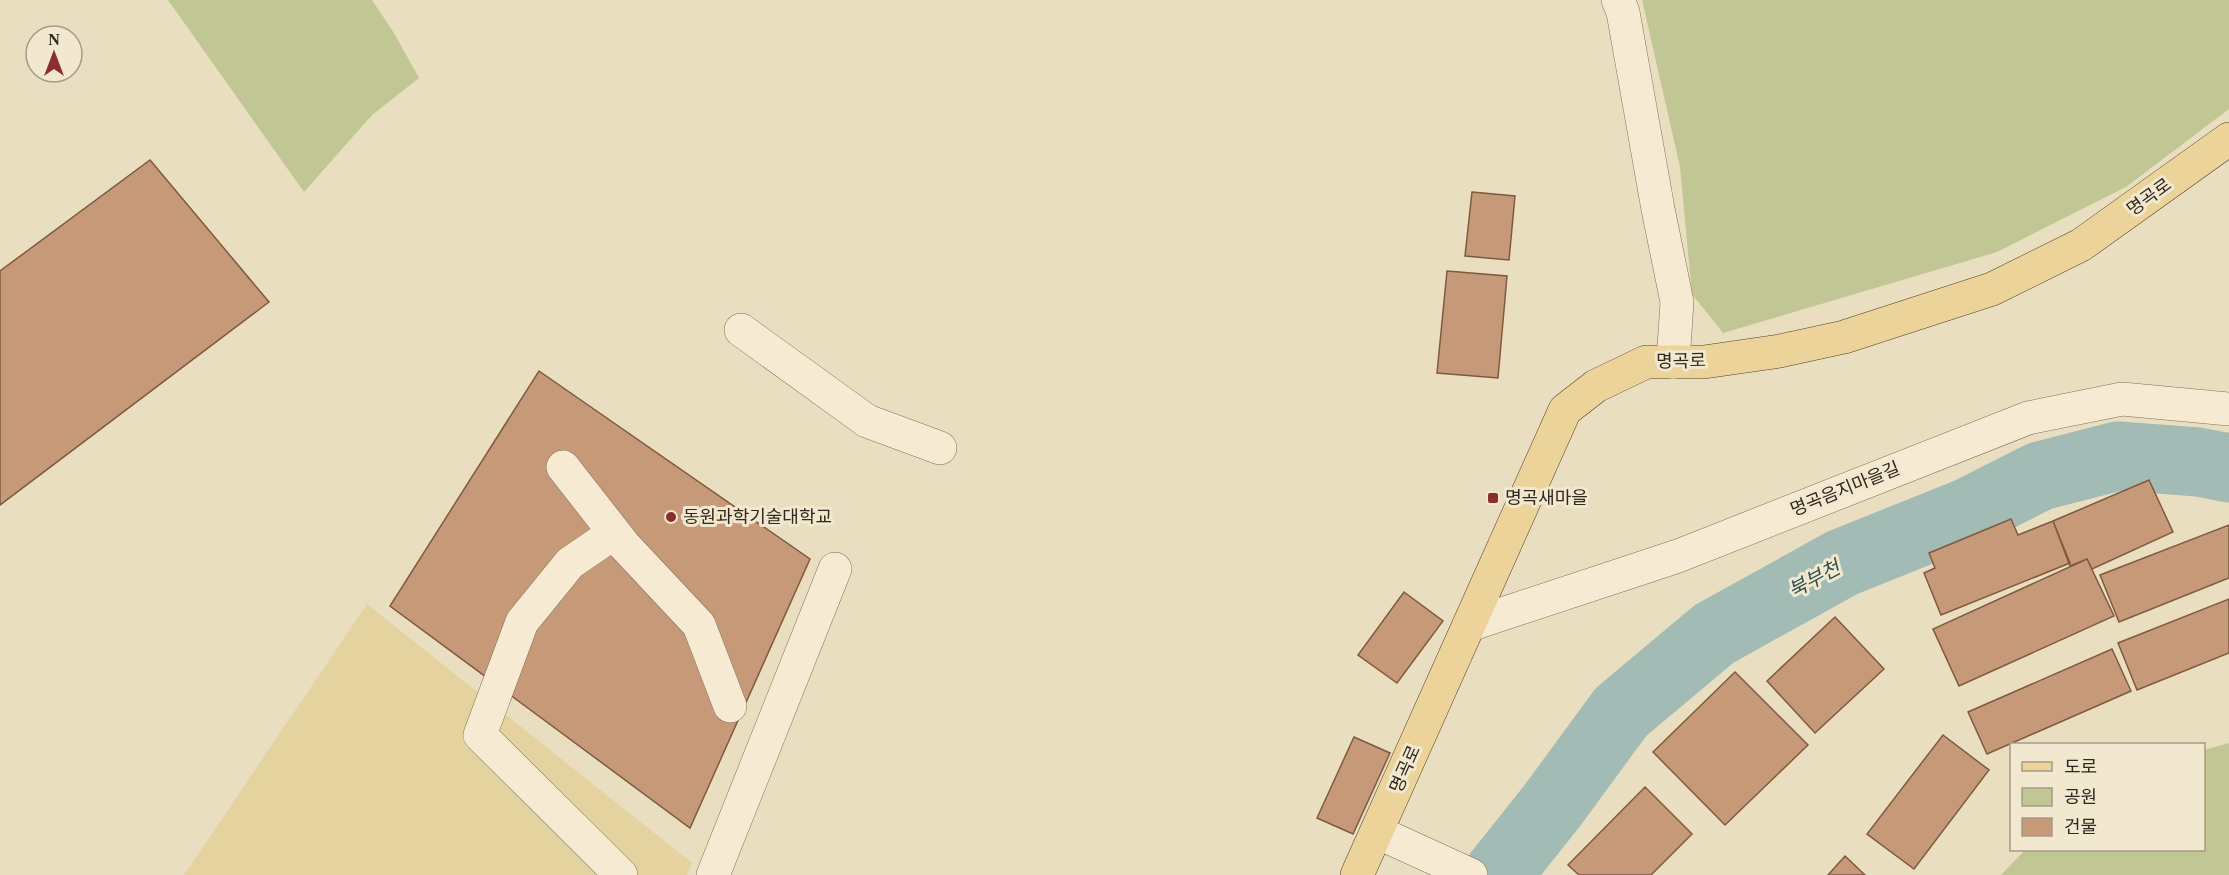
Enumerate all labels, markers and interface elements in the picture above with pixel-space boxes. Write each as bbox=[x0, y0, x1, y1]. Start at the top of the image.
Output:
north arrow bbox=[24, 24, 84, 84]
text: N bbox=[48, 31, 60, 48]
street label: 명곡로 bbox=[2123, 174, 2175, 220]
street label: 명곡로 bbox=[1656, 351, 1706, 371]
street label: 명곡음지마을길 bbox=[1788, 458, 1902, 520]
place label: 명곡새마을 bbox=[1505, 488, 1588, 508]
marker: 명곡새마을 bbox=[1486, 491, 1500, 505]
place label: 동원과학기술대학교 bbox=[683, 507, 832, 527]
marker: 동원과학기술대학교 bbox=[664, 510, 678, 524]
water label: 북부천 bbox=[1784, 555, 1846, 602]
street label: 명곡로 bbox=[1386, 742, 1424, 796]
legend bbox=[2010, 743, 2205, 851]
text: 도로 bbox=[2064, 757, 2097, 777]
text: 공원 bbox=[2064, 787, 2097, 807]
text: 건물 bbox=[2064, 817, 2097, 837]

